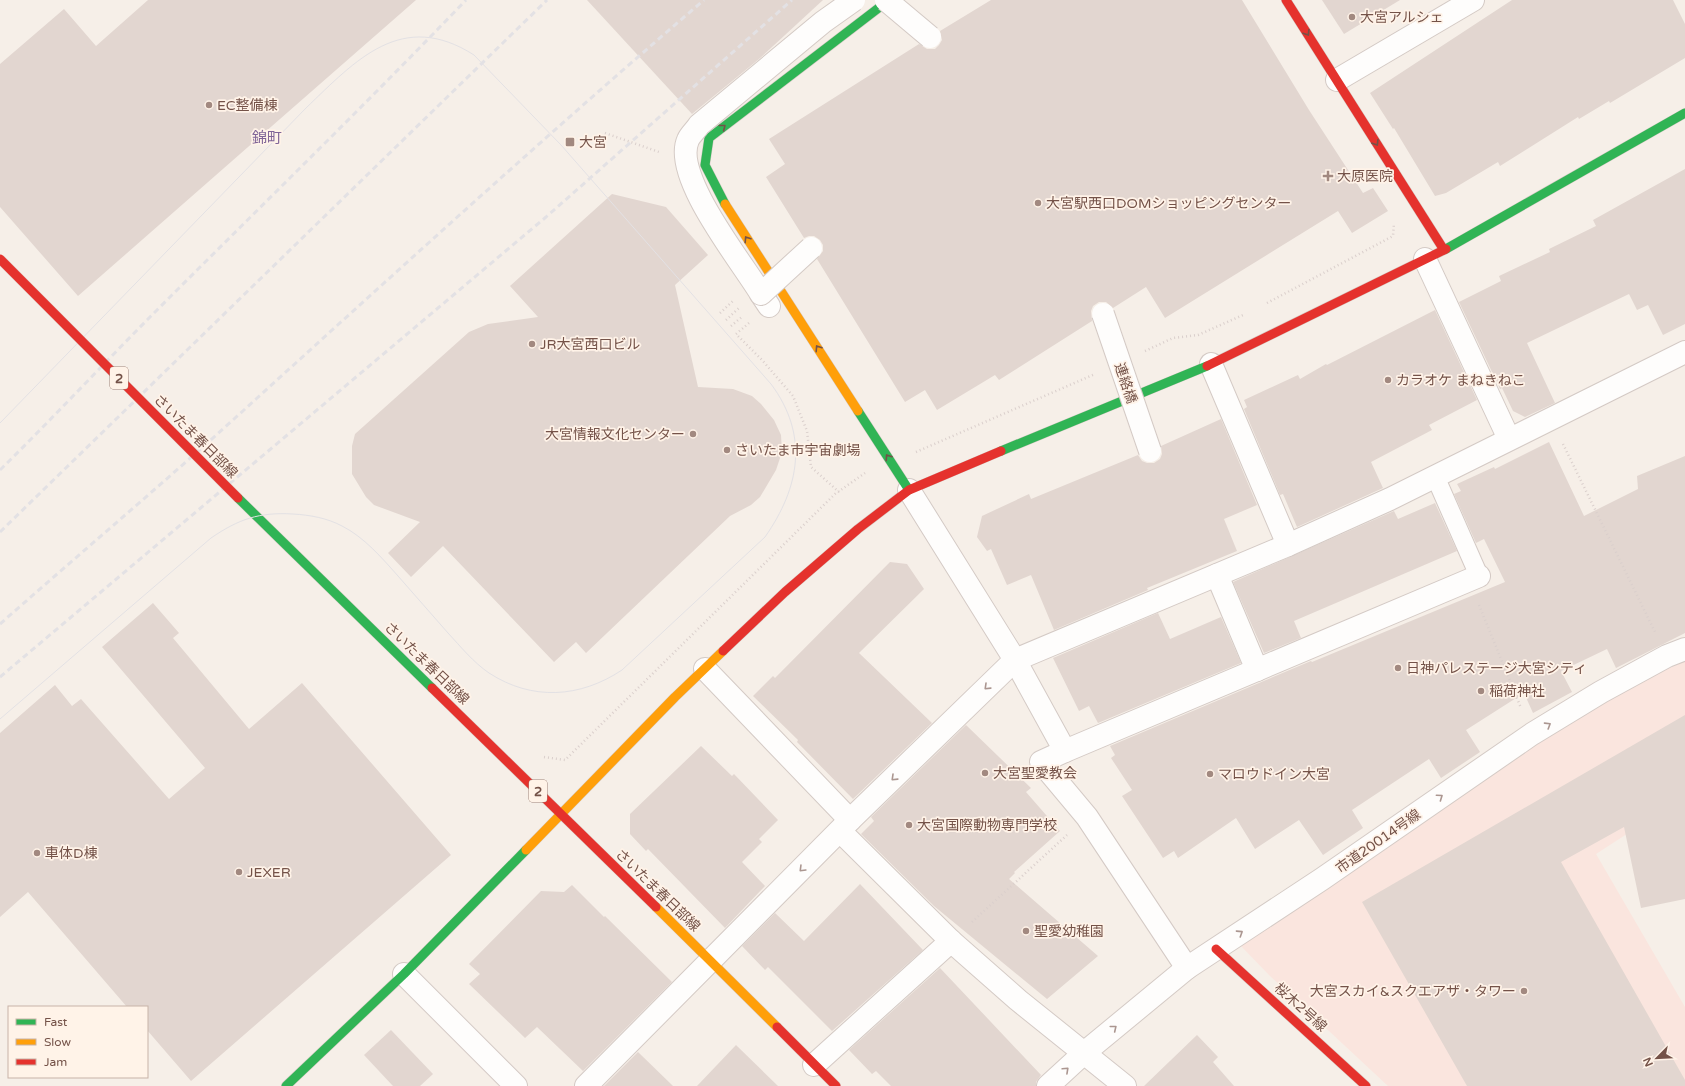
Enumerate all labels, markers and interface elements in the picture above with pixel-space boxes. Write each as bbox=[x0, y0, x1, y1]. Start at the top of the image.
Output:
place label: 大宮アルシェ bbox=[1360, 9, 1444, 26]
marker: 大宮アルシェ bbox=[1347, 12, 1357, 22]
one-way arrow bbox=[1302, 29, 1310, 36]
place label: EC整備棟 bbox=[217, 97, 278, 114]
marker: EC整備棟 bbox=[204, 100, 214, 110]
one-way arrow bbox=[718, 125, 725, 132]
district label: 錦町 bbox=[252, 129, 282, 147]
place label: 大宮 bbox=[579, 134, 607, 151]
marker: 大宮 bbox=[564, 136, 576, 148]
one-way arrow bbox=[1372, 139, 1379, 146]
place label: 大原医院 bbox=[1337, 168, 1393, 185]
marker: 大原医院 bbox=[1322, 170, 1334, 182]
place label: 大宮駅西口DOMショッピングセンター bbox=[1046, 195, 1291, 212]
marker: 大宮駅西口DOMショッピングセンター bbox=[1033, 198, 1043, 208]
one-way arrow bbox=[744, 236, 752, 243]
place label: JR大宮西口ビル bbox=[540, 336, 641, 353]
marker: JR大宮西口ビル bbox=[527, 339, 537, 349]
one-way arrow bbox=[815, 345, 822, 352]
street label: 連絡橋 bbox=[1111, 361, 1140, 406]
road number: 2 bbox=[110, 367, 128, 389]
place label: カラオケ まねきねこ bbox=[1396, 372, 1526, 389]
marker: カラオケ まねきねこ bbox=[1383, 375, 1393, 385]
street label: さいたま春日部線 bbox=[150, 391, 241, 482]
place label: 大宮情報文化センター bbox=[545, 426, 685, 443]
marker: 大宮情報文化センター bbox=[688, 429, 698, 439]
place label: さいたま市宇宙劇場 bbox=[735, 442, 861, 459]
marker: さいたま市宇宙劇場 bbox=[722, 445, 732, 455]
one-way arrow bbox=[885, 454, 893, 461]
street label: さいたま春日部線 bbox=[381, 618, 473, 708]
place label: 日神パレステージ大宮シティ bbox=[1406, 660, 1587, 677]
marker: 日神パレステージ大宮シティ bbox=[1393, 663, 1403, 673]
one-way arrow bbox=[984, 682, 992, 690]
place label: 稲荷神社 bbox=[1489, 683, 1545, 700]
marker: 稲荷神社 bbox=[1476, 686, 1486, 696]
one-way arrow bbox=[1544, 722, 1551, 729]
place label: 大宮聖愛教会 bbox=[993, 765, 1077, 782]
place label: マロウドイン大宮 bbox=[1218, 766, 1330, 783]
marker: 大宮聖愛教会 bbox=[980, 768, 990, 778]
marker: マロウドイン大宮 bbox=[1205, 769, 1215, 779]
one-way arrow bbox=[891, 773, 899, 781]
road number: 2 bbox=[529, 780, 547, 802]
one-way arrow bbox=[1436, 794, 1443, 802]
street label: 市道20014号線 bbox=[1332, 806, 1424, 877]
place label: 大宮国際動物専門学校 bbox=[917, 817, 1057, 834]
marker: 大宮国際動物専門学校 bbox=[904, 820, 914, 830]
place label: 車体D棟 bbox=[45, 845, 98, 862]
street label: さいたま春日部線 bbox=[612, 845, 704, 935]
marker: 車体D棟 bbox=[32, 848, 42, 858]
place label: JEXER bbox=[247, 864, 291, 881]
one-way arrow bbox=[799, 864, 807, 872]
marker: JEXER bbox=[234, 867, 244, 877]
place label: 聖愛幼稚園 bbox=[1034, 923, 1104, 940]
marker: 聖愛幼稚園 bbox=[1021, 926, 1031, 936]
one-way arrow bbox=[1236, 931, 1243, 938]
street label: 桜木2号線 bbox=[1271, 979, 1330, 1035]
place label: 大宮スカイ&スクエアザ・タワー bbox=[1310, 983, 1516, 1000]
marker: 大宮スカイ&スクエアザ・タワー bbox=[1519, 986, 1529, 996]
legend bbox=[8, 1006, 148, 1078]
text: Fast bbox=[44, 1015, 68, 1029]
one-way arrow bbox=[1109, 1026, 1116, 1033]
text: Slow bbox=[44, 1035, 71, 1049]
north arrow bbox=[1637, 1038, 1677, 1078]
text: Jam bbox=[44, 1055, 67, 1069]
text: N bbox=[1641, 1055, 1656, 1069]
one-way arrow bbox=[1061, 1067, 1069, 1074]

